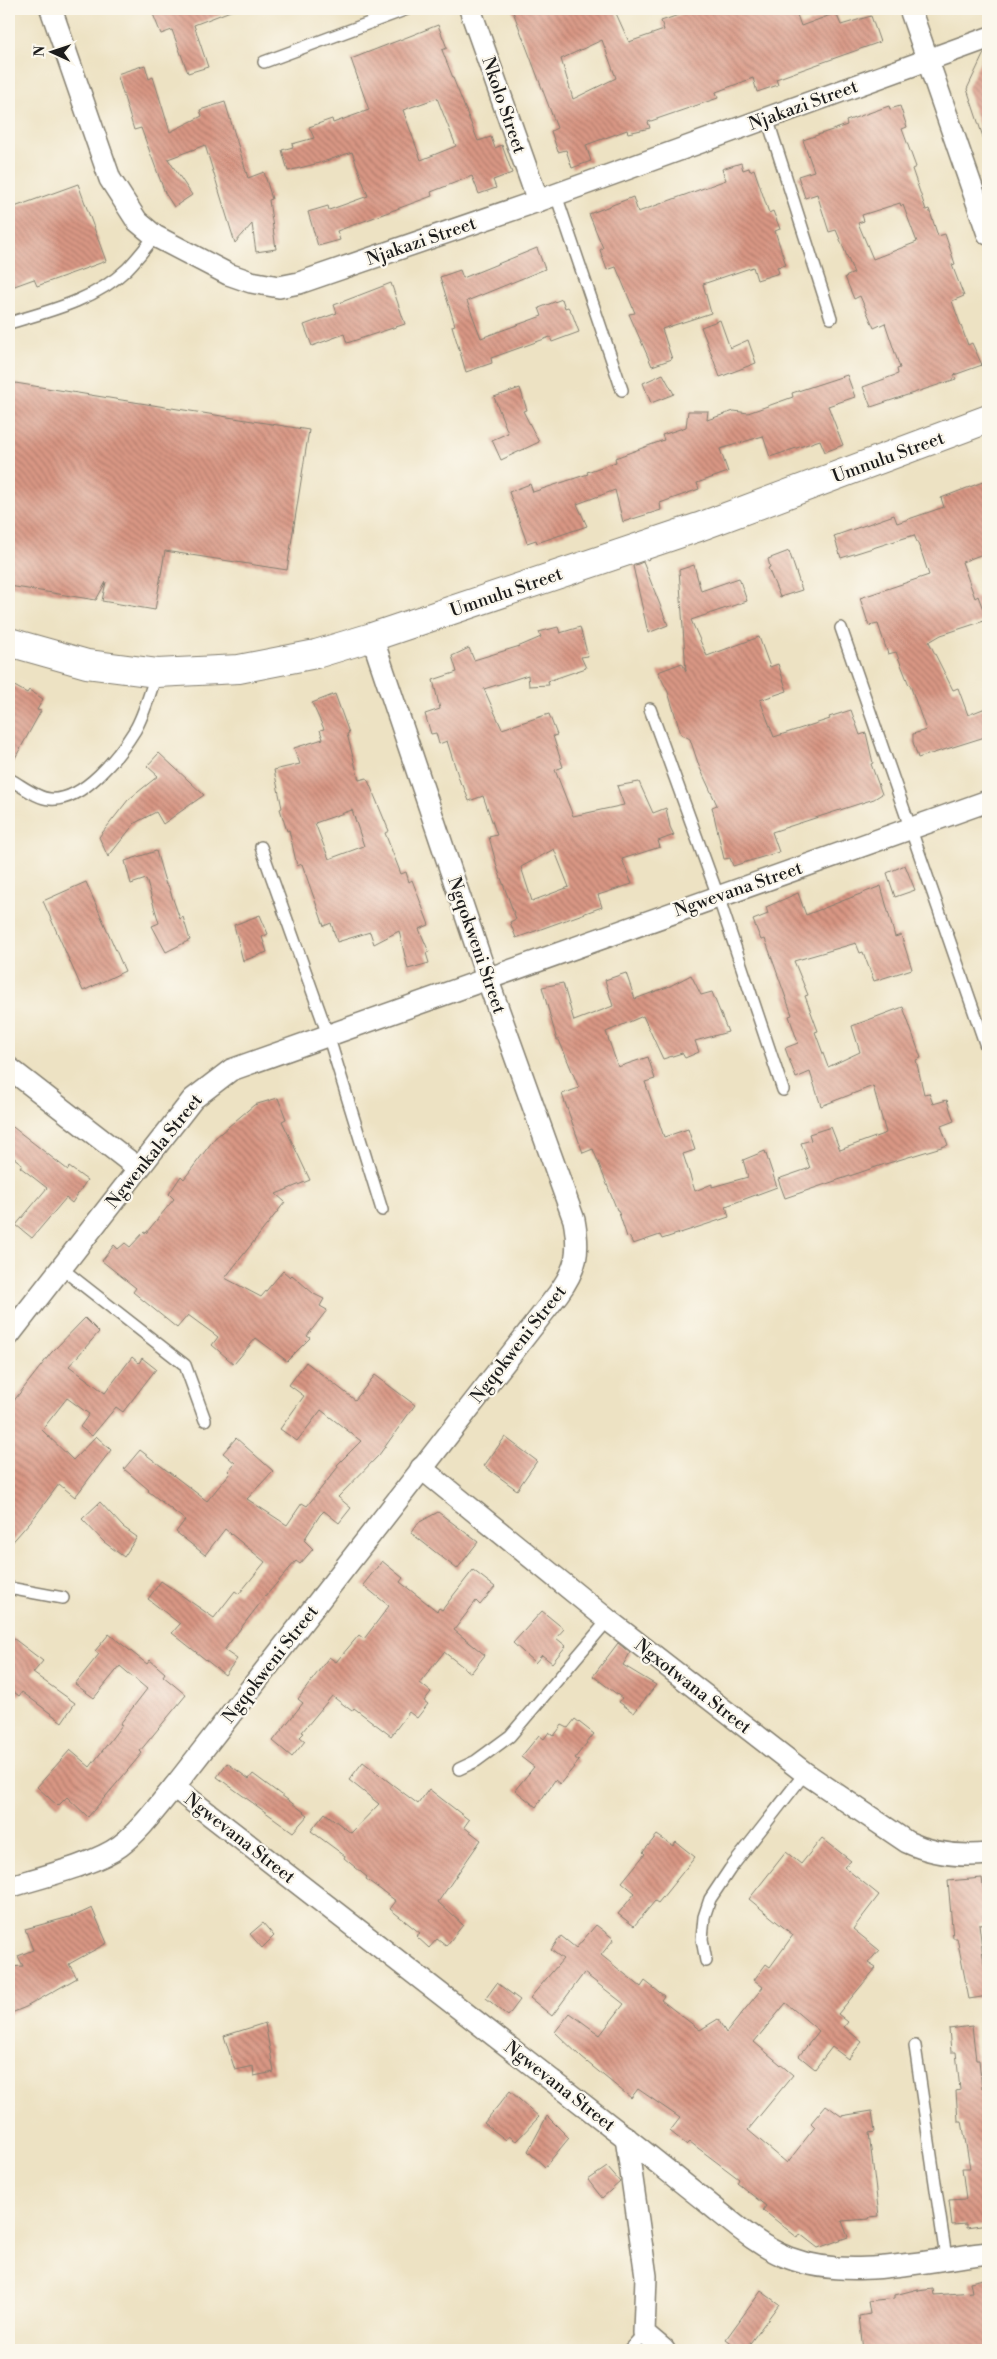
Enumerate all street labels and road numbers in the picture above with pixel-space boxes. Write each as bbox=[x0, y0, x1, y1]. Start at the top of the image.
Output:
street label: Nkolo Street bbox=[476, 54, 531, 157]
street label: Njakazi Street bbox=[745, 75, 862, 136]
street label: Njakazi Street bbox=[363, 212, 480, 271]
street label: Umnulu Street bbox=[829, 426, 948, 488]
street label: Umnulu Street bbox=[447, 562, 566, 623]
street label: Ngwevana Street bbox=[671, 857, 806, 922]
street label: Ngqokweni Street bbox=[442, 874, 511, 1017]
street label: Ngwenkala Street bbox=[101, 1089, 208, 1213]
street label: Ngqokweni Street bbox=[465, 1280, 572, 1408]
street label: Ngqokweni Street bbox=[217, 1600, 324, 1728]
street label: Ngxotwana Street bbox=[630, 1634, 756, 1739]
street label: Ngwevana Street bbox=[180, 1788, 300, 1889]
street label: Ngwevana Street bbox=[500, 2036, 620, 2137]

